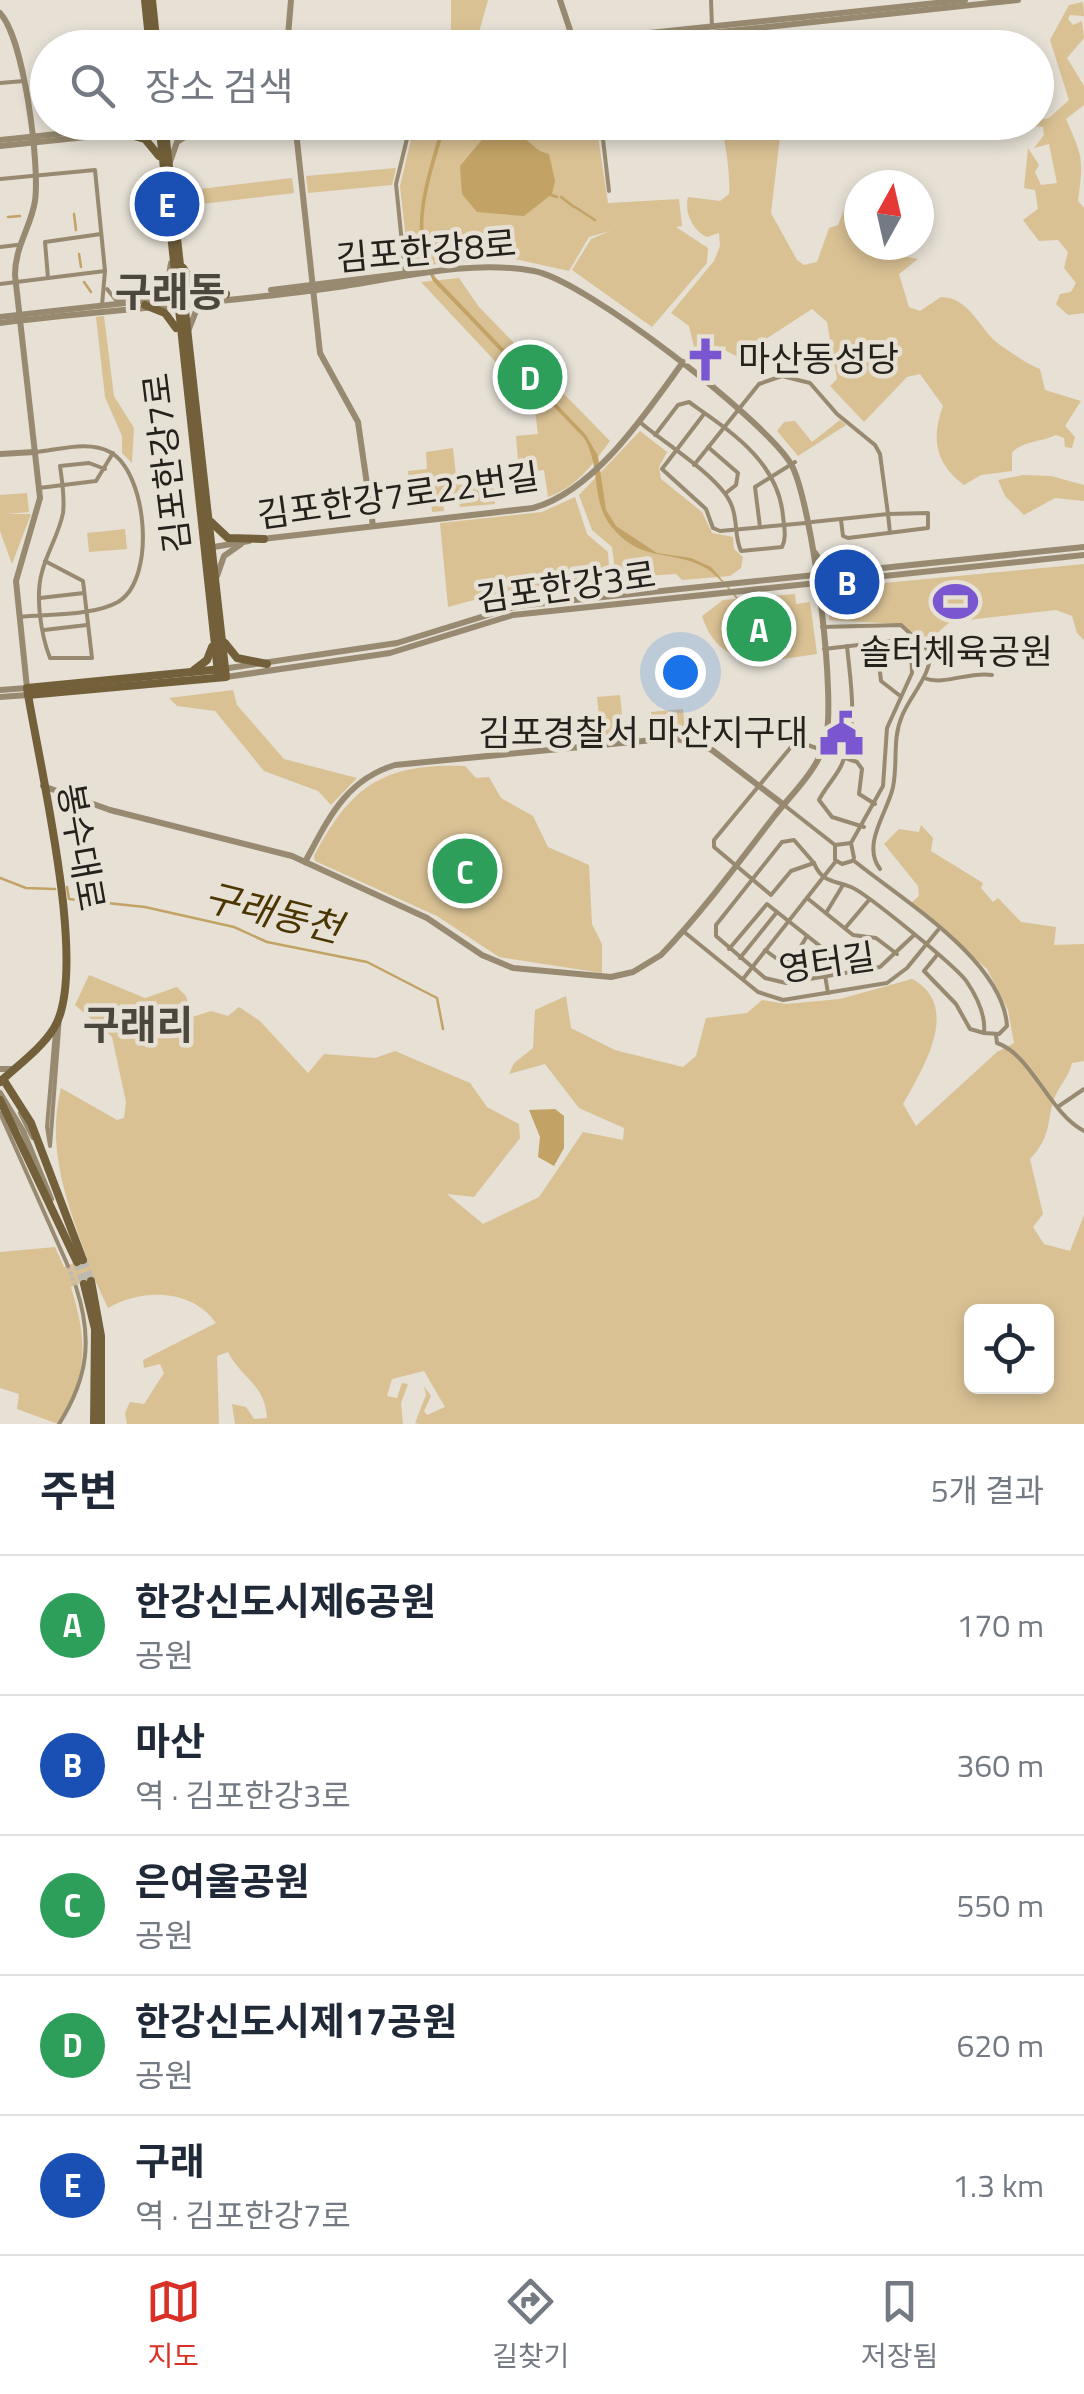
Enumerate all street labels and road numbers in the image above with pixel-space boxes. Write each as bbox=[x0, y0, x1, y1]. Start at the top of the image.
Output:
street label: 김포한강8로 bbox=[334, 215, 518, 285]
street label: 김포한강7로 bbox=[128, 370, 204, 556]
street label: 김포한강7로22번길 bbox=[253, 448, 542, 542]
street label: 김포한강3로 bbox=[473, 547, 659, 625]
street label: 봉수대로 bbox=[44, 779, 120, 915]
street label: 영터길 bbox=[775, 929, 878, 995]

